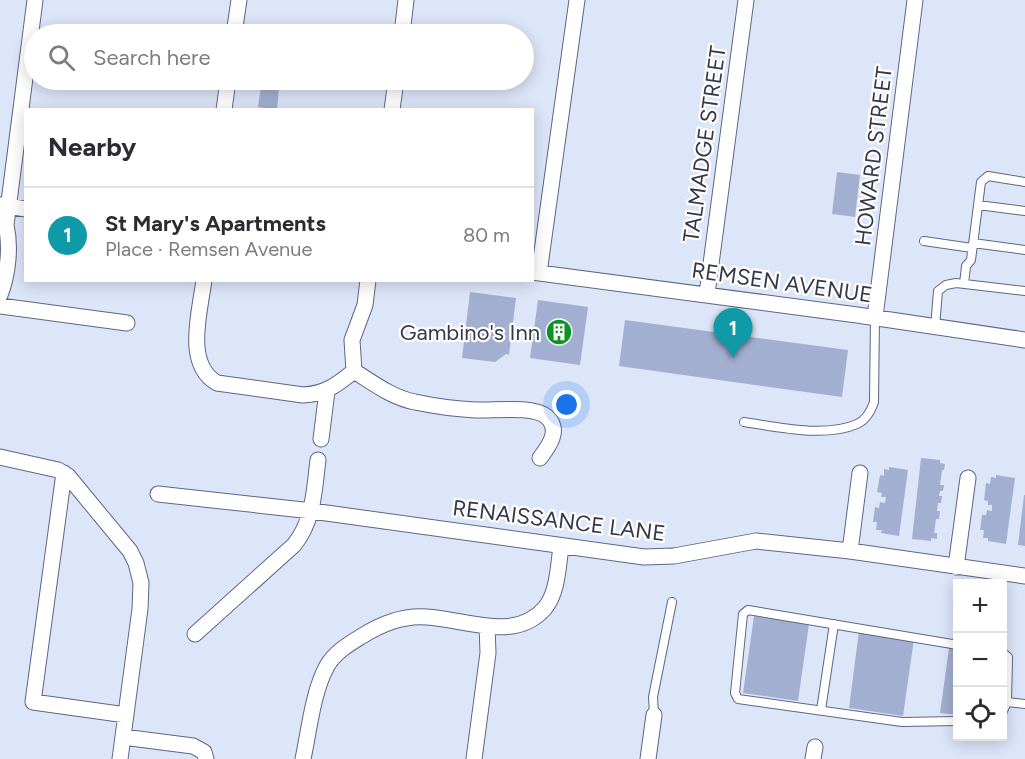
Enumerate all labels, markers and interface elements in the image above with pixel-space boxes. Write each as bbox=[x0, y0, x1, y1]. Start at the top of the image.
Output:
search box bbox=[24, 24, 534, 90]
icon: search bbox=[45, 41, 78, 74]
text: Search here bbox=[93, 44, 211, 71]
street label: TALMADGE STREET bbox=[677, 44, 732, 244]
street label: HOWARD STREET bbox=[849, 65, 898, 247]
text: Nearby bbox=[48, 131, 136, 163]
text: St Mary's Apartments bbox=[105, 210, 326, 237]
text: 1 bbox=[63, 223, 72, 247]
text: 80 m bbox=[463, 223, 510, 247]
text: Place · Remsen Avenue bbox=[105, 237, 312, 261]
street label: REMSEN AVENUE bbox=[690, 256, 874, 309]
pin: 1 bbox=[714, 308, 752, 358]
building icon: Gambino's Inn bbox=[544, 317, 574, 347]
place label: Gambino's Inn bbox=[400, 319, 540, 346]
your location bbox=[552, 390, 581, 419]
street label: RENAISSANCE LANE bbox=[451, 494, 667, 547]
map controls bbox=[953, 579, 1007, 741]
button: + bbox=[953, 579, 1007, 633]
button: − bbox=[953, 633, 1007, 687]
button: locate bbox=[953, 687, 1007, 741]

